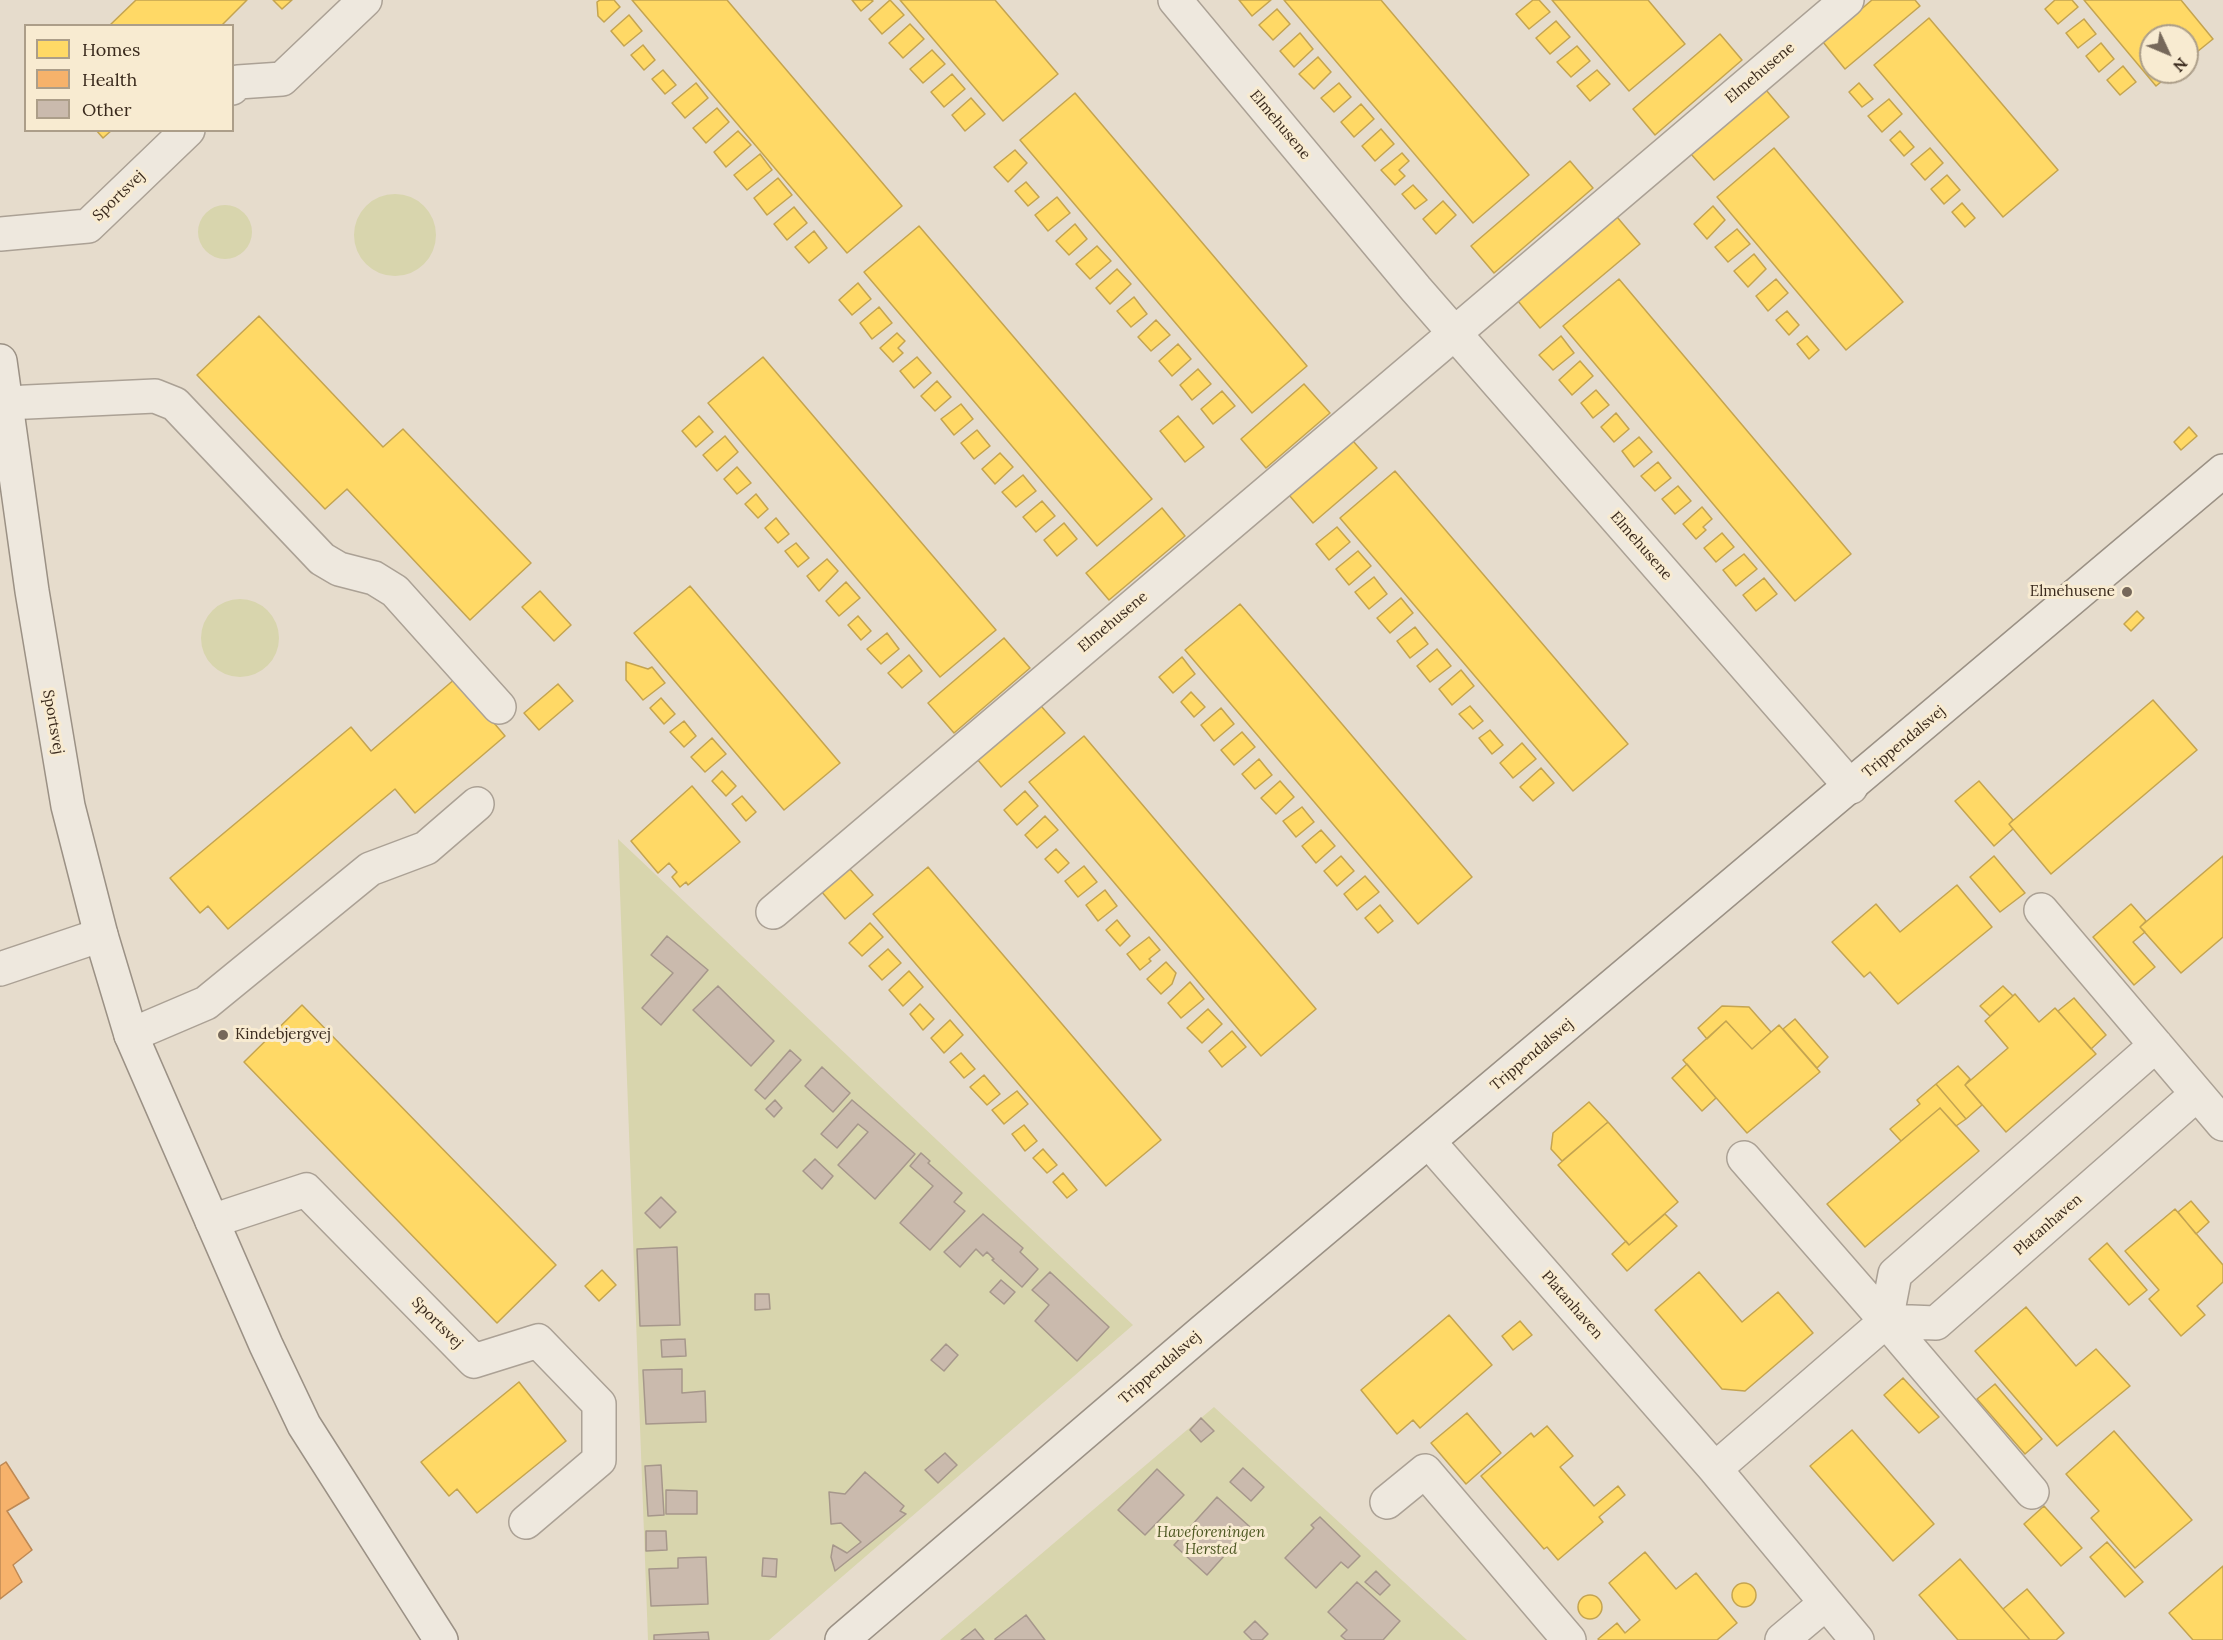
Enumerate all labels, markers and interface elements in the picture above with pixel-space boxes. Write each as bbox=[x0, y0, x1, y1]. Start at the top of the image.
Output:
legend bbox=[24, 24, 234, 132]
north arrow bbox=[2139, 24, 2199, 84]
text: Homes bbox=[82, 38, 140, 61]
street label: Elmehusene bbox=[1722, 39, 1798, 107]
text: N bbox=[2169, 54, 2192, 77]
text: Health bbox=[82, 68, 137, 91]
street label: Elmehusene bbox=[1246, 87, 1314, 163]
text: Other bbox=[82, 98, 132, 121]
street label: Sportsvej bbox=[89, 167, 149, 225]
street label: Elmehusene bbox=[1606, 508, 1676, 584]
place label: Elmehusene bbox=[2030, 583, 2115, 601]
marker: Elmehusene bbox=[2120, 585, 2134, 599]
street label: Elmehusene bbox=[1075, 588, 1151, 656]
street label: Sportsvej bbox=[38, 688, 68, 756]
street label: Trippendalsvej bbox=[1859, 702, 1949, 782]
street label: Trippendalsvej bbox=[1487, 1015, 1577, 1095]
place label: Kindebjergvej bbox=[235, 1026, 331, 1044]
marker: Kindebjergvej bbox=[216, 1028, 230, 1042]
street label: Platanhaven bbox=[2010, 1190, 2086, 1260]
street label: Platanhaven bbox=[1537, 1267, 1607, 1343]
street label: Sportsvej bbox=[408, 1294, 466, 1352]
street label: Trippendalsvej bbox=[1115, 1328, 1205, 1408]
park label: Haveforeningen Hersted bbox=[1157, 1524, 1265, 1559]

